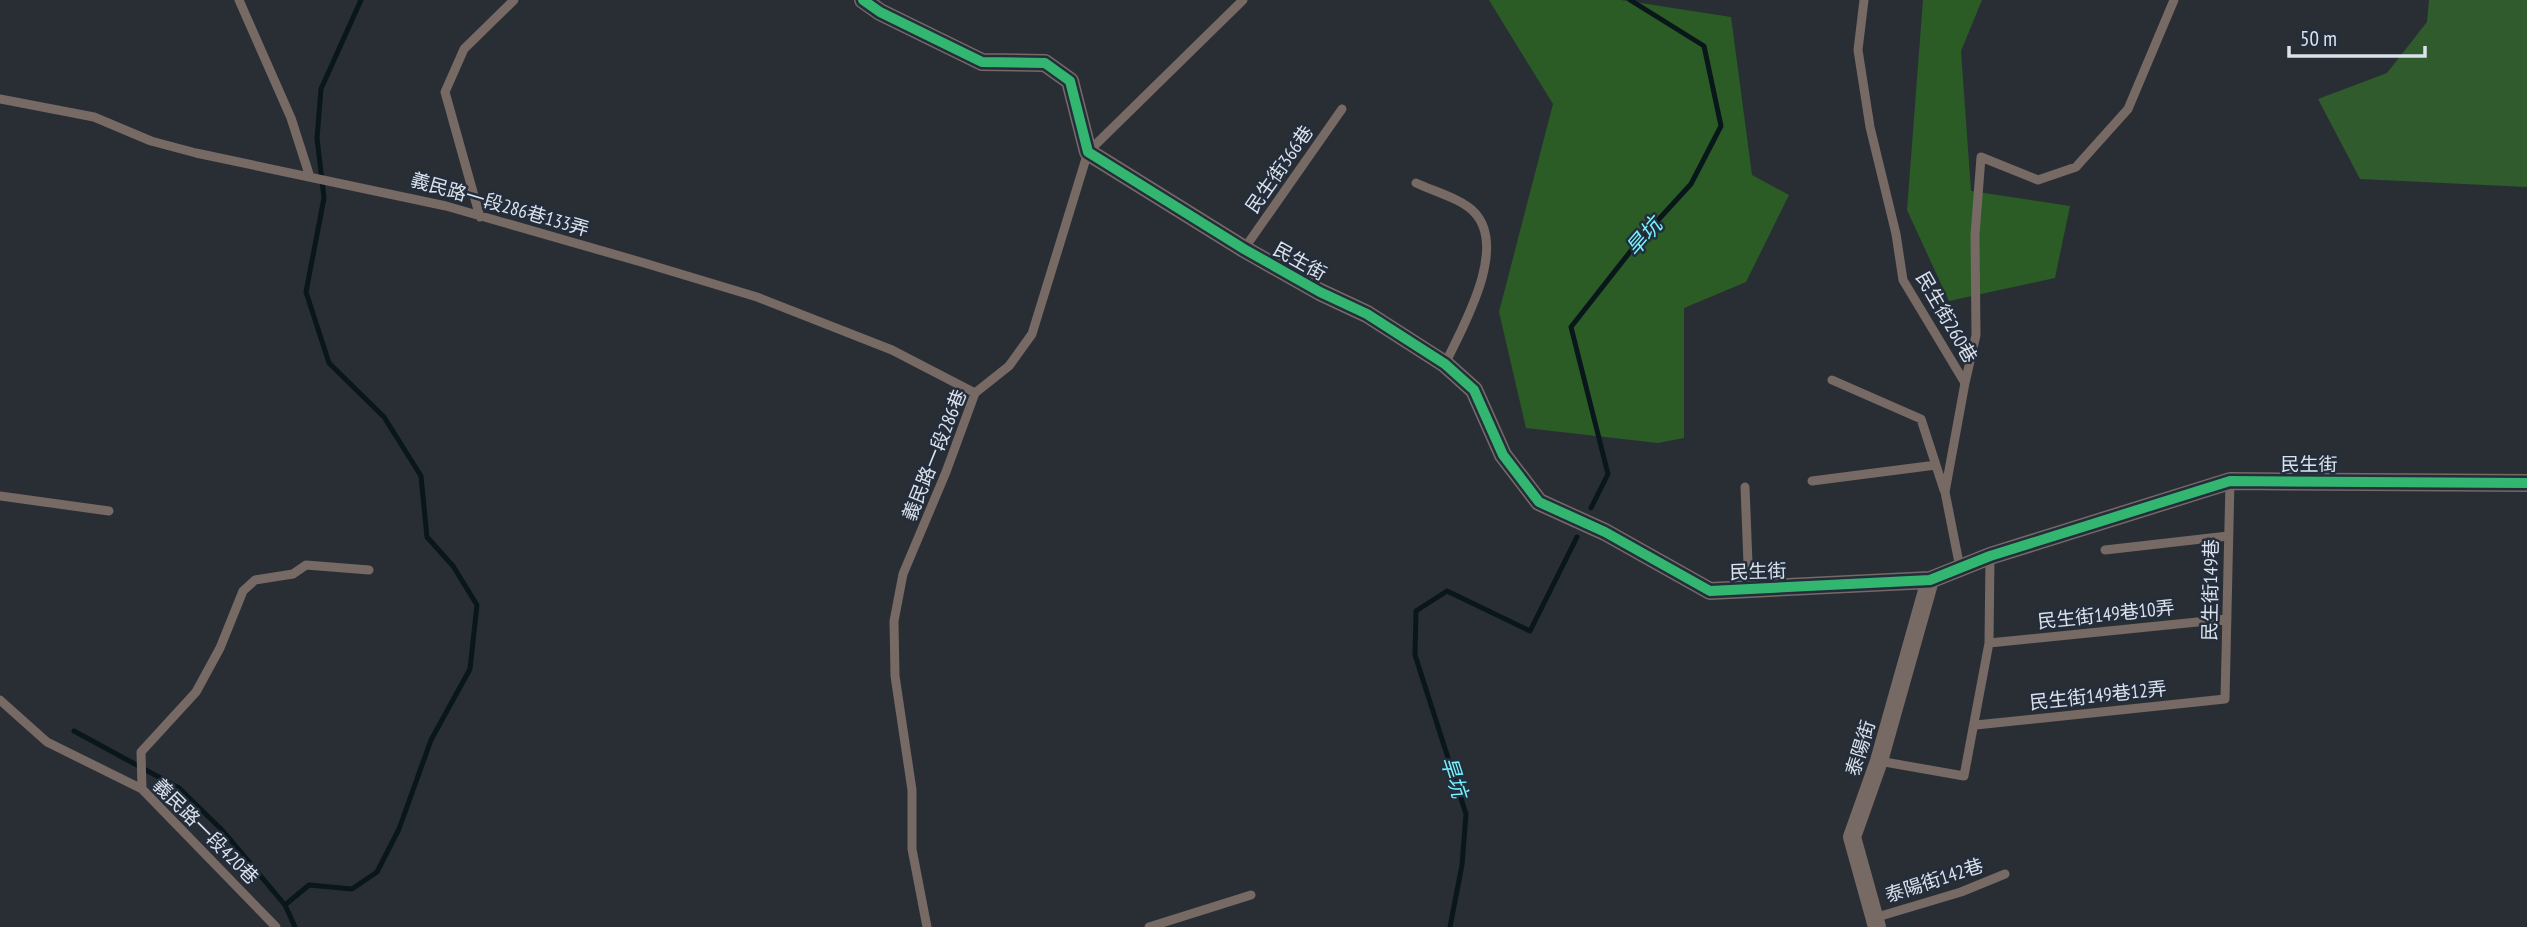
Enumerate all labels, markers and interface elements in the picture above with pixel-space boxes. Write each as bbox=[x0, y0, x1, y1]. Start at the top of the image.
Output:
scale bar bbox=[2289, 14, 2426, 58]
text: 50 m bbox=[2300, 25, 2337, 52]
street label: 民生街366巷 bbox=[1240, 120, 1318, 218]
street label: 義民路一段286巷133弄 bbox=[408, 167, 592, 241]
water label: 旱坑 bbox=[1620, 210, 1670, 261]
street label: 民生街 bbox=[1269, 237, 1331, 285]
street label: 民生街260巷 bbox=[1911, 267, 1983, 367]
street label: 義民路一段286巷 bbox=[897, 386, 971, 524]
street label: 民生街 bbox=[2280, 452, 2338, 476]
street label: 民生街149巷 bbox=[2197, 539, 2223, 641]
street label: 民生街 bbox=[1729, 558, 1787, 584]
street label: 民生街149巷10弄 bbox=[2036, 595, 2176, 633]
street label: 民生街149巷12弄 bbox=[2028, 676, 2168, 714]
street label: 泰陽街 bbox=[1840, 717, 1880, 779]
water label: 旱坑 bbox=[1435, 753, 1475, 804]
street label: 義民路一段420巷 bbox=[148, 773, 264, 889]
street label: 泰陽街142巷 bbox=[1882, 853, 1986, 907]

